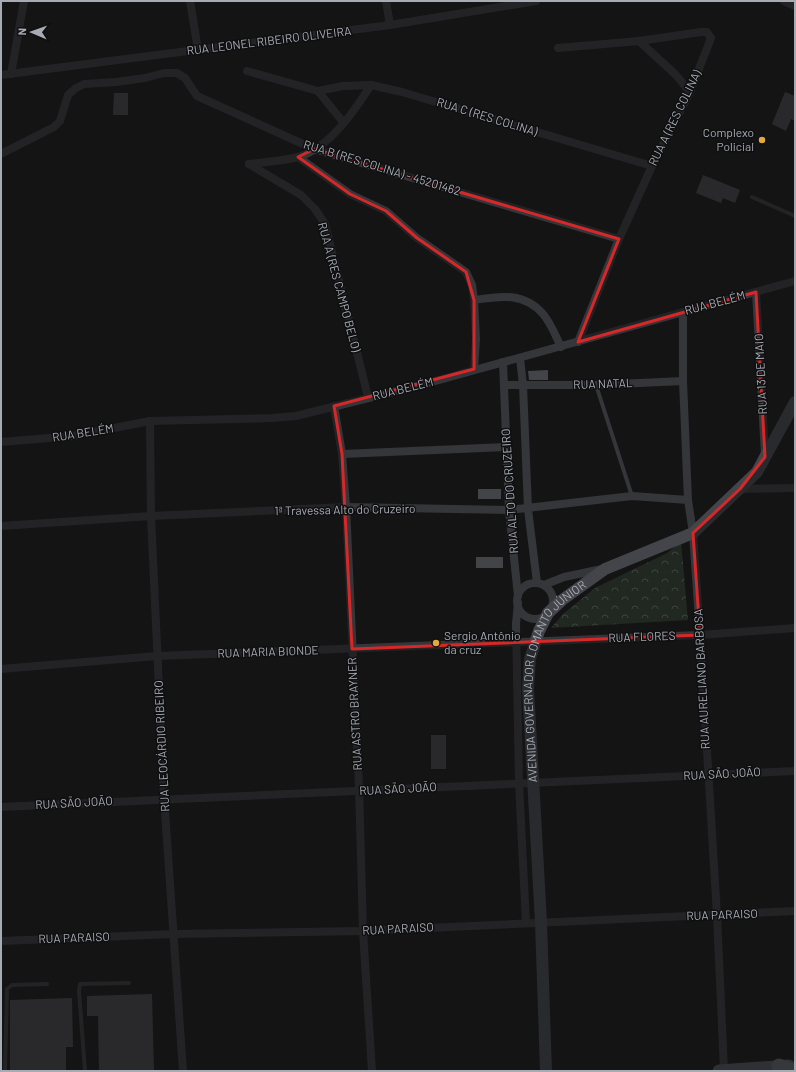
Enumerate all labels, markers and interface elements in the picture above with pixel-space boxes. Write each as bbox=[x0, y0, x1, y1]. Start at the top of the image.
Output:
north arrow bbox=[12, 12, 52, 52]
street label: RUA LEONEL RIBEIRO OLIVEIRA bbox=[186, 23, 352, 57]
text: N bbox=[15, 28, 28, 36]
street label: RUA A (RES COLINA) bbox=[645, 67, 704, 168]
street label: RUA C (RES COLINA) bbox=[435, 94, 540, 138]
place label: Complexo Policial bbox=[703, 125, 754, 153]
marker: Complexo Policial bbox=[757, 135, 767, 145]
street label: RUA B (RES COLINA) - 45201462 bbox=[302, 136, 463, 198]
street label: RUA A (RES CAMPO BELO) bbox=[316, 220, 364, 354]
street label: RUA BELÉM bbox=[683, 287, 747, 317]
street label: RUA 13 DE MAIO bbox=[751, 333, 769, 415]
street label: RUA BELÉM bbox=[371, 374, 435, 402]
street label: RUA NATAL bbox=[573, 375, 633, 391]
street label: RUA BELÉM bbox=[51, 420, 115, 444]
street label: RUA ALTO DO CRUZEIRO bbox=[498, 428, 520, 554]
street label: 1ª Travessa Alto do Cruzeiro bbox=[274, 501, 416, 517]
street label: AVENIDA GOVERNADOR LOMANTO JÚNIOR bbox=[520, 577, 588, 783]
street label: RUA AURELIANO BARBOSA bbox=[690, 608, 712, 750]
place label: Sergio Antônio da cruz bbox=[444, 628, 521, 656]
street label: RUA FLORES bbox=[608, 628, 676, 644]
marker: Sergio Antônio da cruz bbox=[431, 638, 441, 648]
street label: RUA MARIA BIONDE bbox=[217, 642, 319, 660]
street label: RUA ASTRO BRAYNER bbox=[344, 657, 364, 771]
street label: RUA LEOCÁRDIO RIBEIRO bbox=[151, 680, 171, 812]
street label: RUA SÃO JOÃO bbox=[683, 764, 761, 782]
street label: RUA SÃO JOÃO bbox=[359, 779, 437, 797]
street label: RUA SÃO JOÃO bbox=[35, 793, 113, 811]
street label: RUA PARAISO bbox=[686, 906, 758, 922]
street label: RUA PARAISO bbox=[362, 919, 434, 937]
street label: RUA PARAISO bbox=[38, 929, 110, 945]

